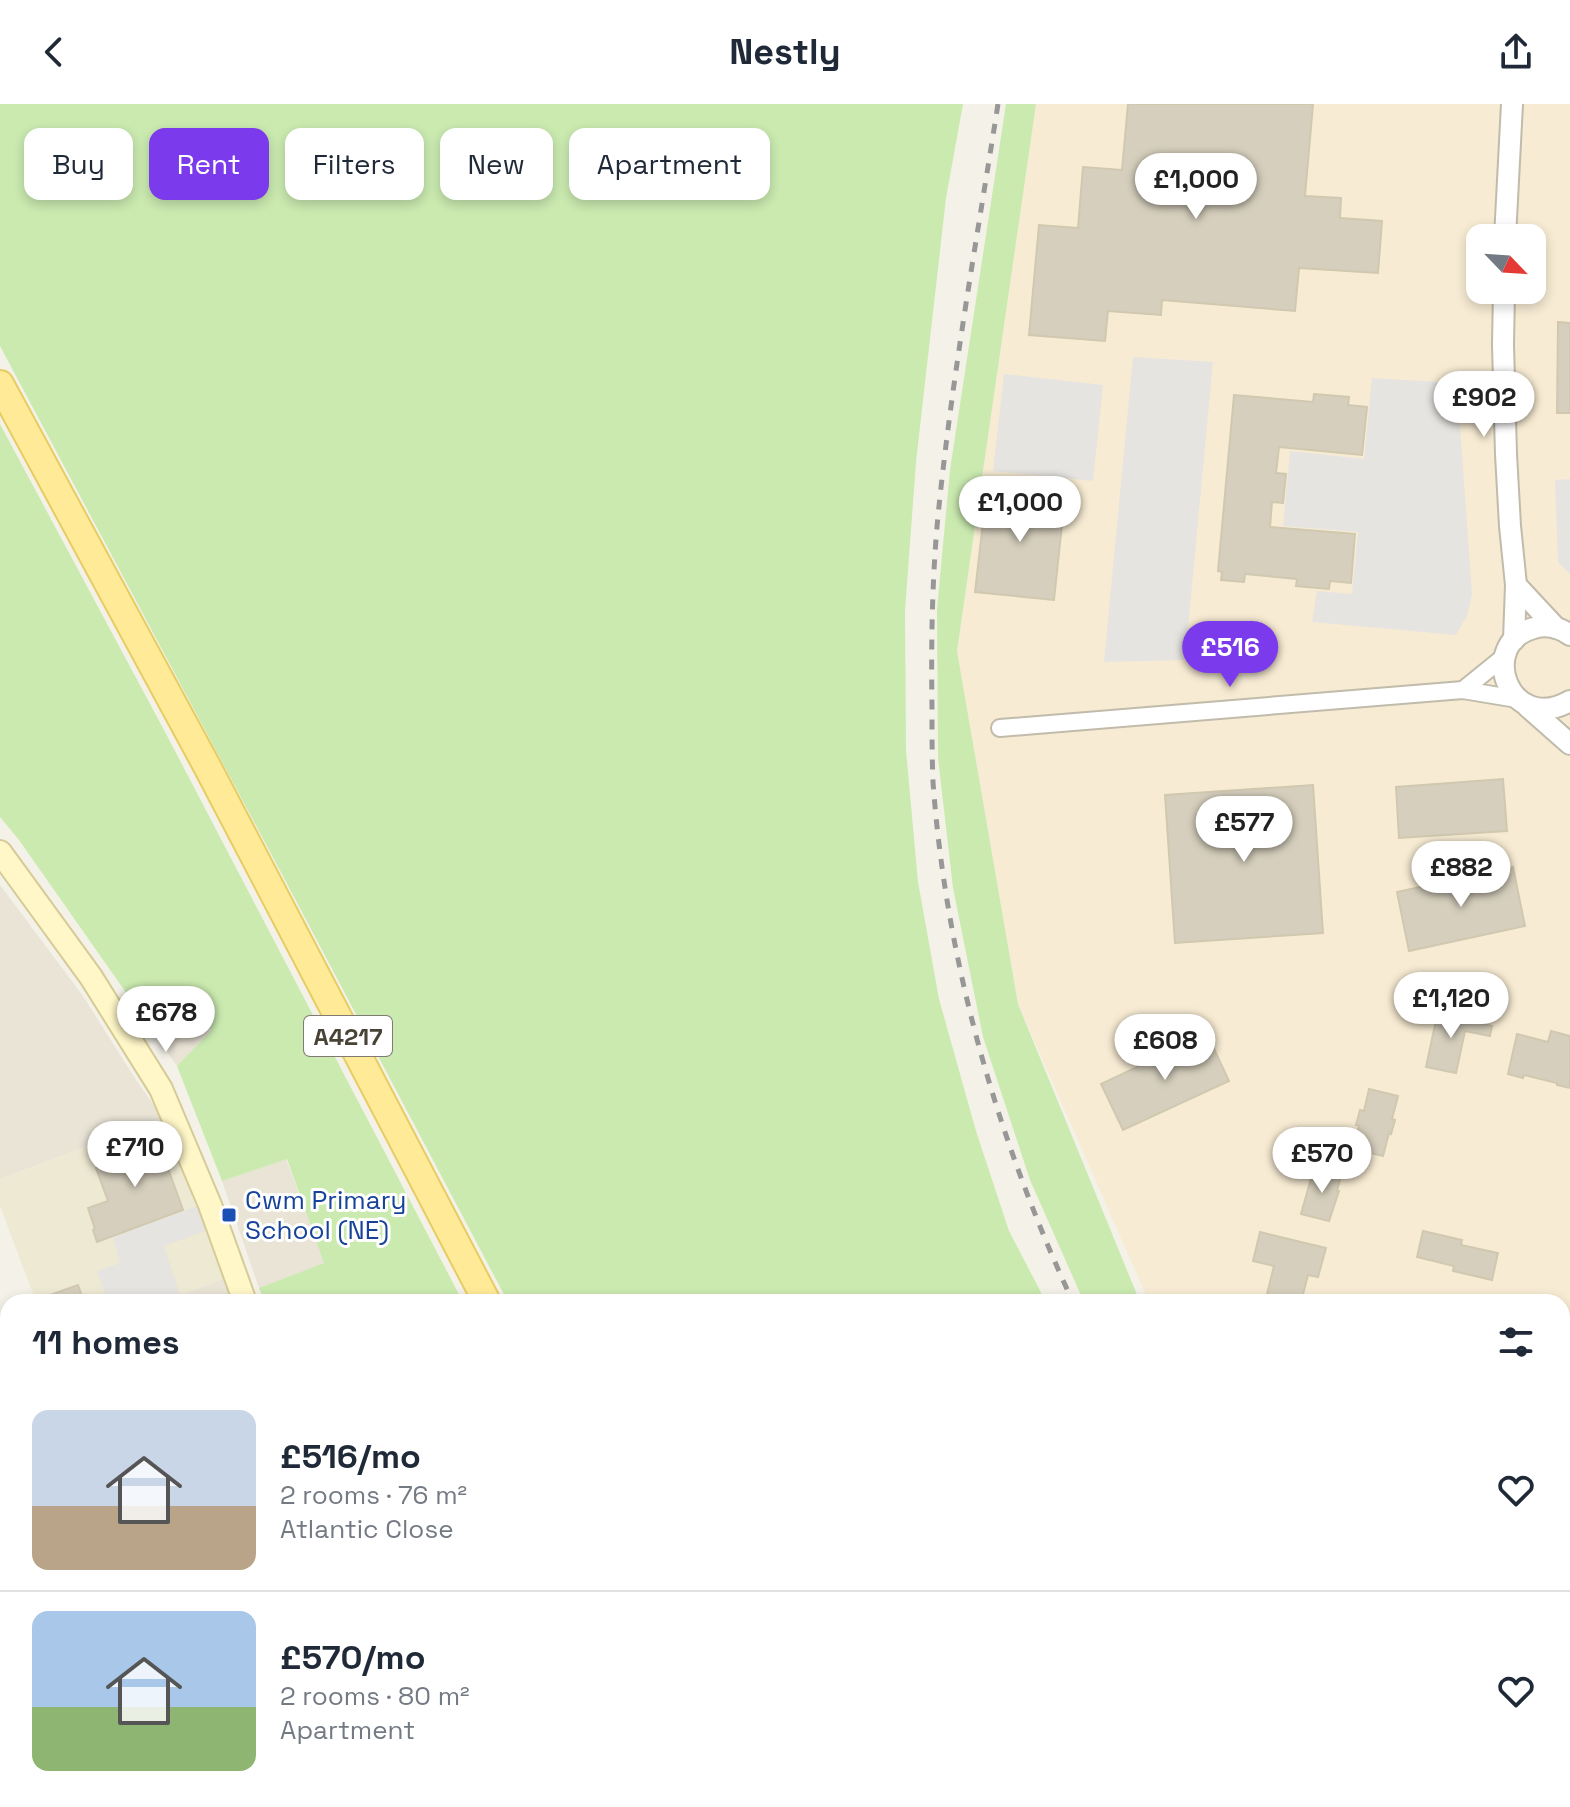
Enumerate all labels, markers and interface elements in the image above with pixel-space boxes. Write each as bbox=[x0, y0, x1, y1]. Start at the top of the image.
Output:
text: Nestly bbox=[729, 29, 841, 75]
icon: back bbox=[32, 30, 76, 74]
icon: share bbox=[1494, 30, 1538, 74]
chip: Buy bbox=[24, 128, 133, 200]
chip: Rent bbox=[149, 128, 269, 200]
chip: Filters bbox=[285, 128, 424, 200]
chip: New bbox=[440, 128, 553, 200]
chip: Apartment bbox=[569, 128, 770, 200]
pin: £1,000 bbox=[1131, 153, 1261, 221]
text: £1,000 bbox=[1153, 162, 1239, 196]
north arrow bbox=[1466, 224, 1546, 304]
map controls bbox=[1466, 224, 1546, 304]
pin: £902 bbox=[1437, 371, 1531, 439]
text: £902 bbox=[1452, 380, 1516, 414]
pin: £1,000 bbox=[955, 476, 1085, 544]
text: £1,000 bbox=[977, 485, 1063, 519]
pin: £516 bbox=[1183, 621, 1277, 689]
text: £516 bbox=[1200, 630, 1260, 664]
pin: £577 bbox=[1197, 796, 1291, 864]
text: £577 bbox=[1214, 805, 1274, 839]
pin: £882 bbox=[1414, 841, 1508, 909]
text: £882 bbox=[1429, 850, 1493, 884]
pin: £1,120 bbox=[1386, 972, 1516, 1040]
text: £1,120 bbox=[1412, 981, 1490, 1015]
pin: £678 bbox=[119, 986, 213, 1054]
text: £678 bbox=[135, 995, 197, 1029]
pin: £608 bbox=[1118, 1014, 1212, 1082]
road number: A4217 bbox=[304, 1016, 392, 1056]
text: £608 bbox=[1132, 1023, 1198, 1057]
pin: £710 bbox=[88, 1121, 182, 1189]
pin: £570 bbox=[1275, 1127, 1369, 1195]
text: £710 bbox=[105, 1130, 165, 1164]
text: £570 bbox=[1290, 1136, 1354, 1170]
place label: Cwm Primary School (NE) bbox=[245, 1183, 406, 1247]
marker: Cwm Primary School (NE) bbox=[220, 1206, 238, 1224]
icon: filters bbox=[1494, 1320, 1538, 1364]
text: 11 homes bbox=[32, 1321, 180, 1364]
text: £516/mo bbox=[280, 1435, 421, 1478]
icon: home bbox=[96, 1442, 192, 1538]
icon: heart bbox=[1494, 1468, 1538, 1512]
text: 2 rooms · 76 m² bbox=[280, 1478, 467, 1512]
text: Atlantic Close bbox=[280, 1512, 454, 1546]
text: £570/mo bbox=[280, 1636, 425, 1679]
icon: home bbox=[96, 1643, 192, 1739]
icon: heart bbox=[1494, 1669, 1538, 1713]
text: 2 rooms · 80 m² bbox=[280, 1679, 470, 1713]
text: Apartment bbox=[280, 1713, 415, 1747]

